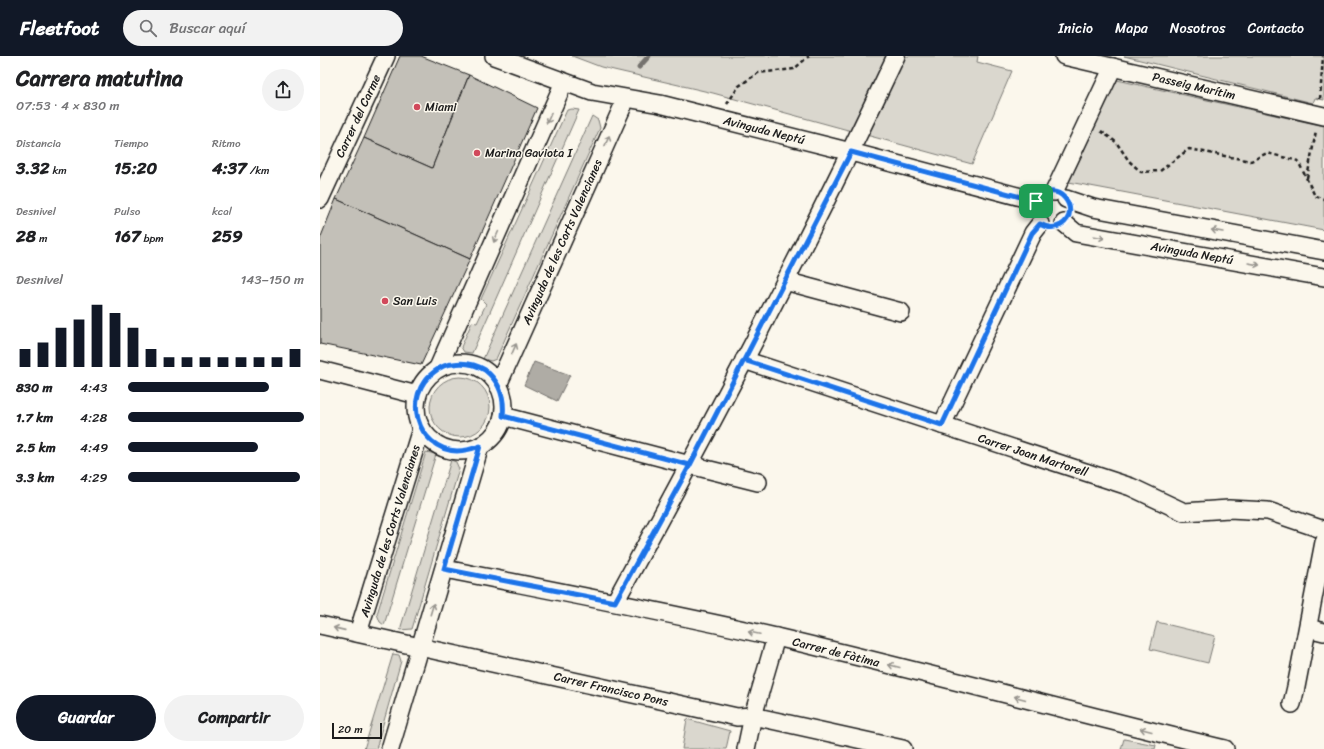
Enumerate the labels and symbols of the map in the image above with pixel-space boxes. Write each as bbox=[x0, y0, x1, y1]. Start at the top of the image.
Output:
street label: Passeig Marítim bbox=[1150, 66, 1238, 106]
street label: Carrer del Carme bbox=[329, 71, 387, 161]
place label: Miami bbox=[425, 96, 457, 118]
marker: Miami bbox=[412, 102, 422, 112]
street label: Avinguda Neptú bbox=[720, 109, 808, 151]
one-way arrow bbox=[545, 111, 552, 123]
one-way arrow bbox=[604, 135, 611, 147]
place label: Marina Gaviota I bbox=[485, 142, 573, 164]
marker: Marina Gaviota I bbox=[472, 148, 482, 158]
street label: Avinguda de les Corts Valencianes bbox=[515, 156, 608, 329]
pin bbox=[1019, 184, 1053, 218]
one-way arrow bbox=[1211, 227, 1224, 235]
one-way arrow bbox=[492, 230, 499, 242]
one-way arrow bbox=[1092, 233, 1105, 241]
street label: Avinguda Neptú bbox=[1148, 235, 1235, 271]
one-way arrow bbox=[1247, 261, 1260, 269]
place label: San Luis bbox=[393, 290, 437, 312]
marker: San Luis bbox=[380, 296, 390, 306]
one-way arrow bbox=[511, 343, 518, 355]
street label: Carrer Joan Martorell bbox=[975, 427, 1091, 483]
street label: Avinguda de les Corts Valencianes bbox=[353, 442, 427, 621]
one-way arrow bbox=[429, 603, 436, 616]
one-way arrow bbox=[333, 624, 346, 632]
one-way arrow bbox=[748, 628, 761, 636]
street label: Carrer de Fàtima bbox=[790, 631, 883, 674]
one-way arrow bbox=[888, 662, 901, 669]
street label: Carrer Francisco Pons bbox=[552, 665, 671, 713]
one-way arrow bbox=[1014, 694, 1027, 701]
scale bar bbox=[332, 721, 382, 740]
one-way arrow bbox=[1140, 725, 1153, 733]

